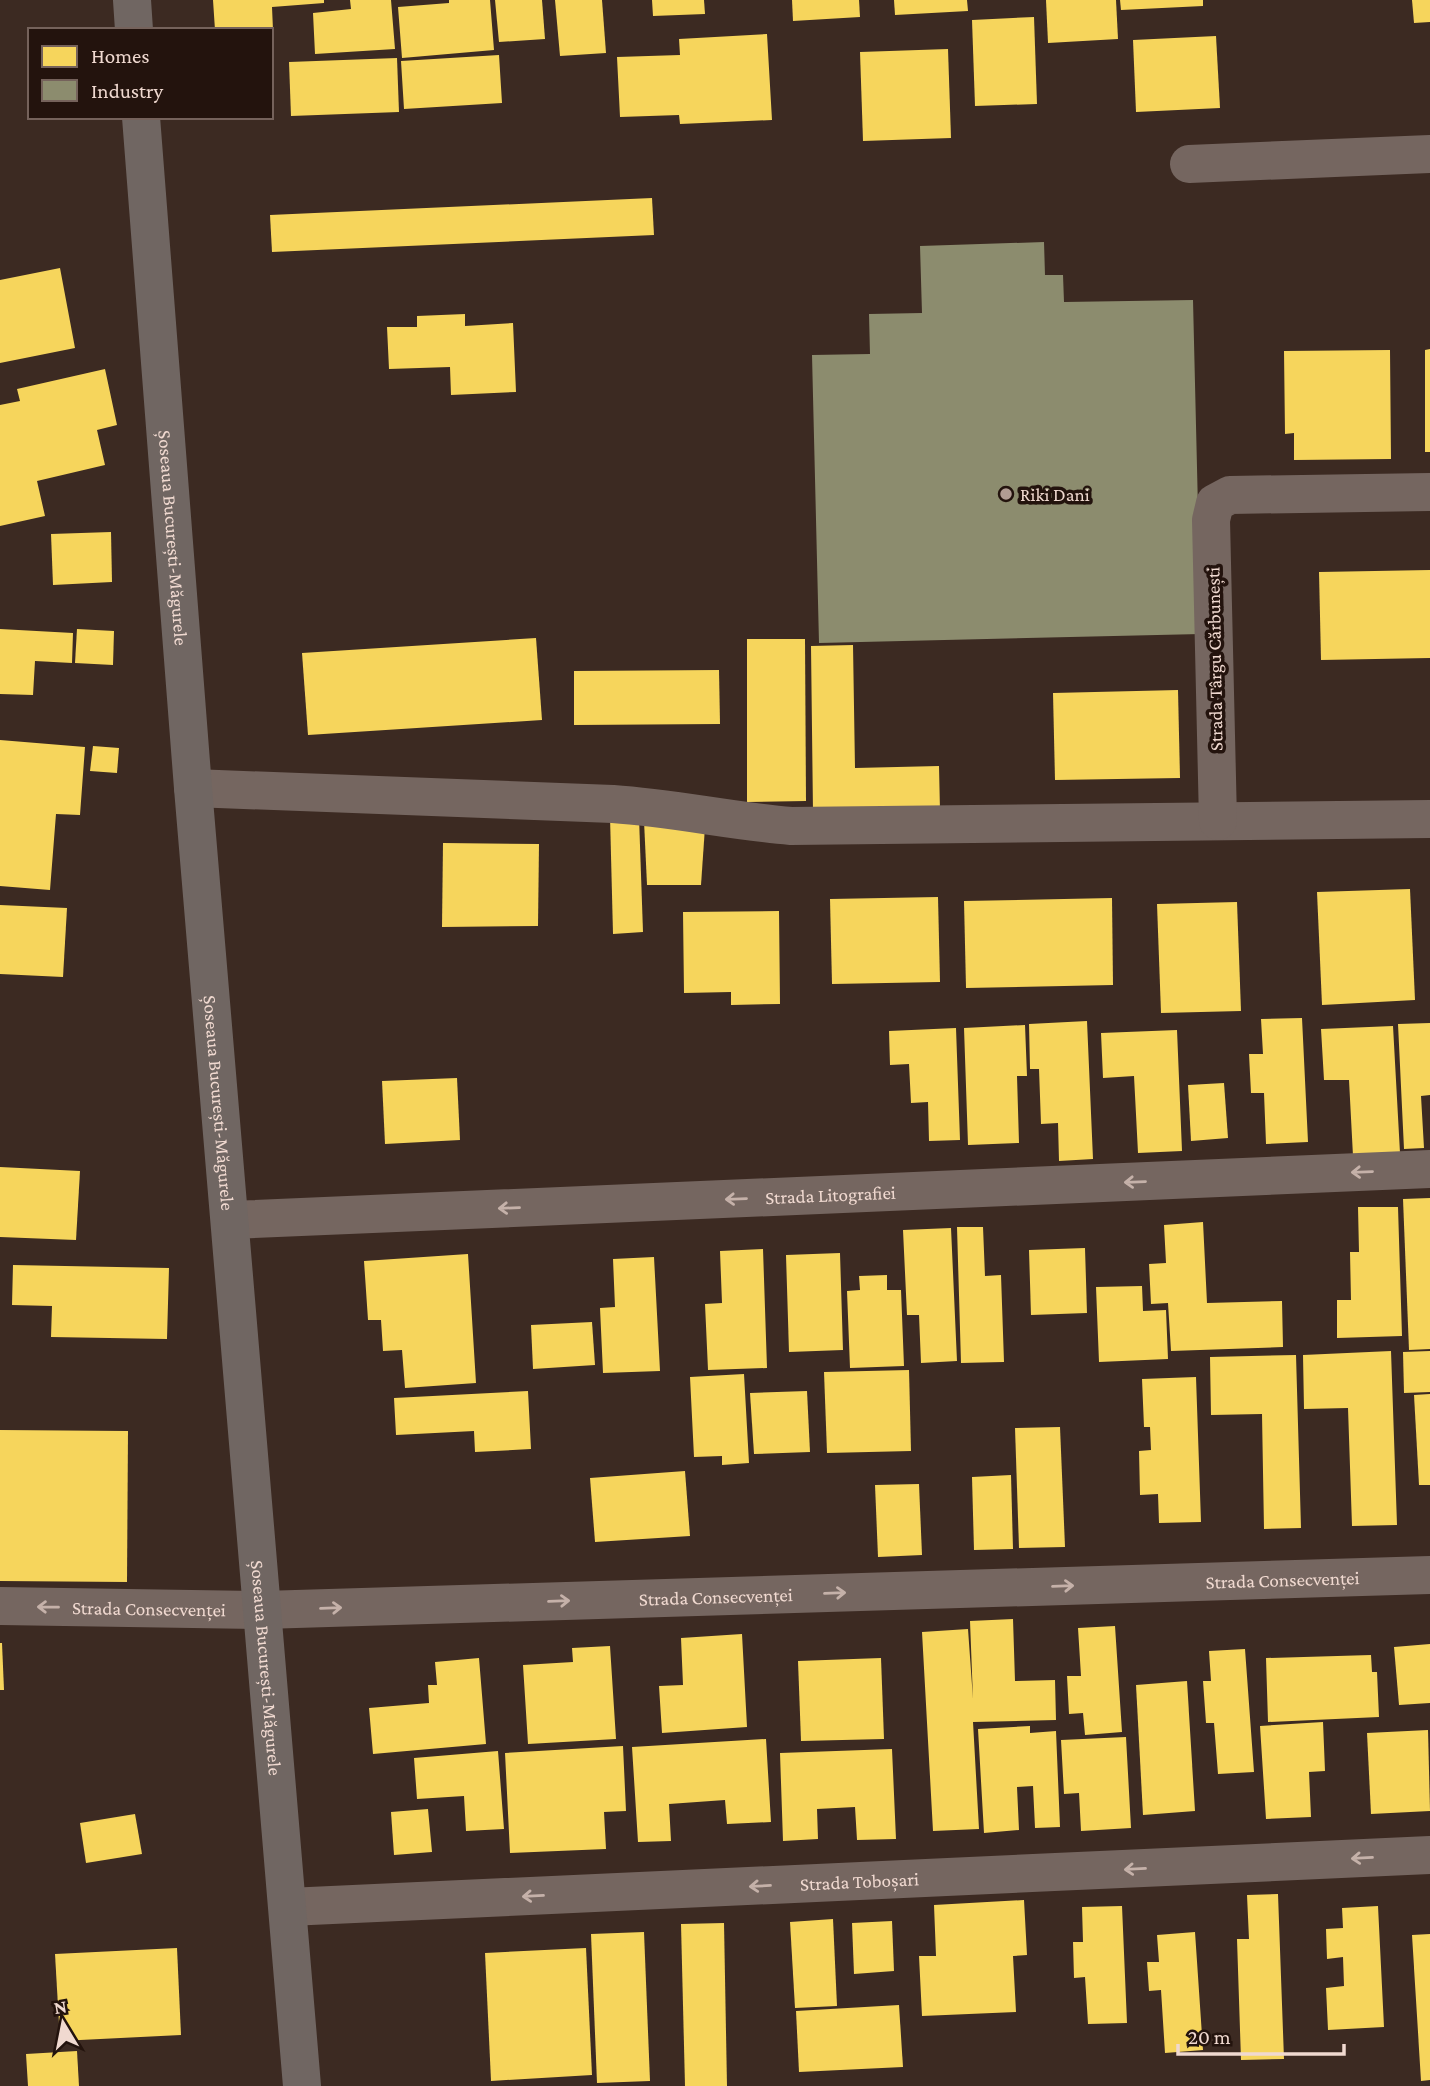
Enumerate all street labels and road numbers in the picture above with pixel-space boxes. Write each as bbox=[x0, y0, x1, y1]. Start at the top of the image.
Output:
street label: Șoseaua București-Măgurele bbox=[152, 429, 192, 646]
street label: Strada Târgu Cărbunești bbox=[1202, 567, 1229, 751]
street label: Șoseaua București-Măgurele bbox=[197, 994, 238, 1211]
street label: Strada Litografiei bbox=[765, 1182, 896, 1208]
street label: Șoseaua București-Măgurele bbox=[245, 1559, 286, 1777]
street label: Strada Consecvenței bbox=[1205, 1567, 1360, 1593]
street label: Strada Consecvenței bbox=[639, 1584, 793, 1610]
street label: Strada Consecvenței bbox=[72, 1597, 226, 1622]
street label: Strada Toboșari bbox=[800, 1868, 919, 1895]

